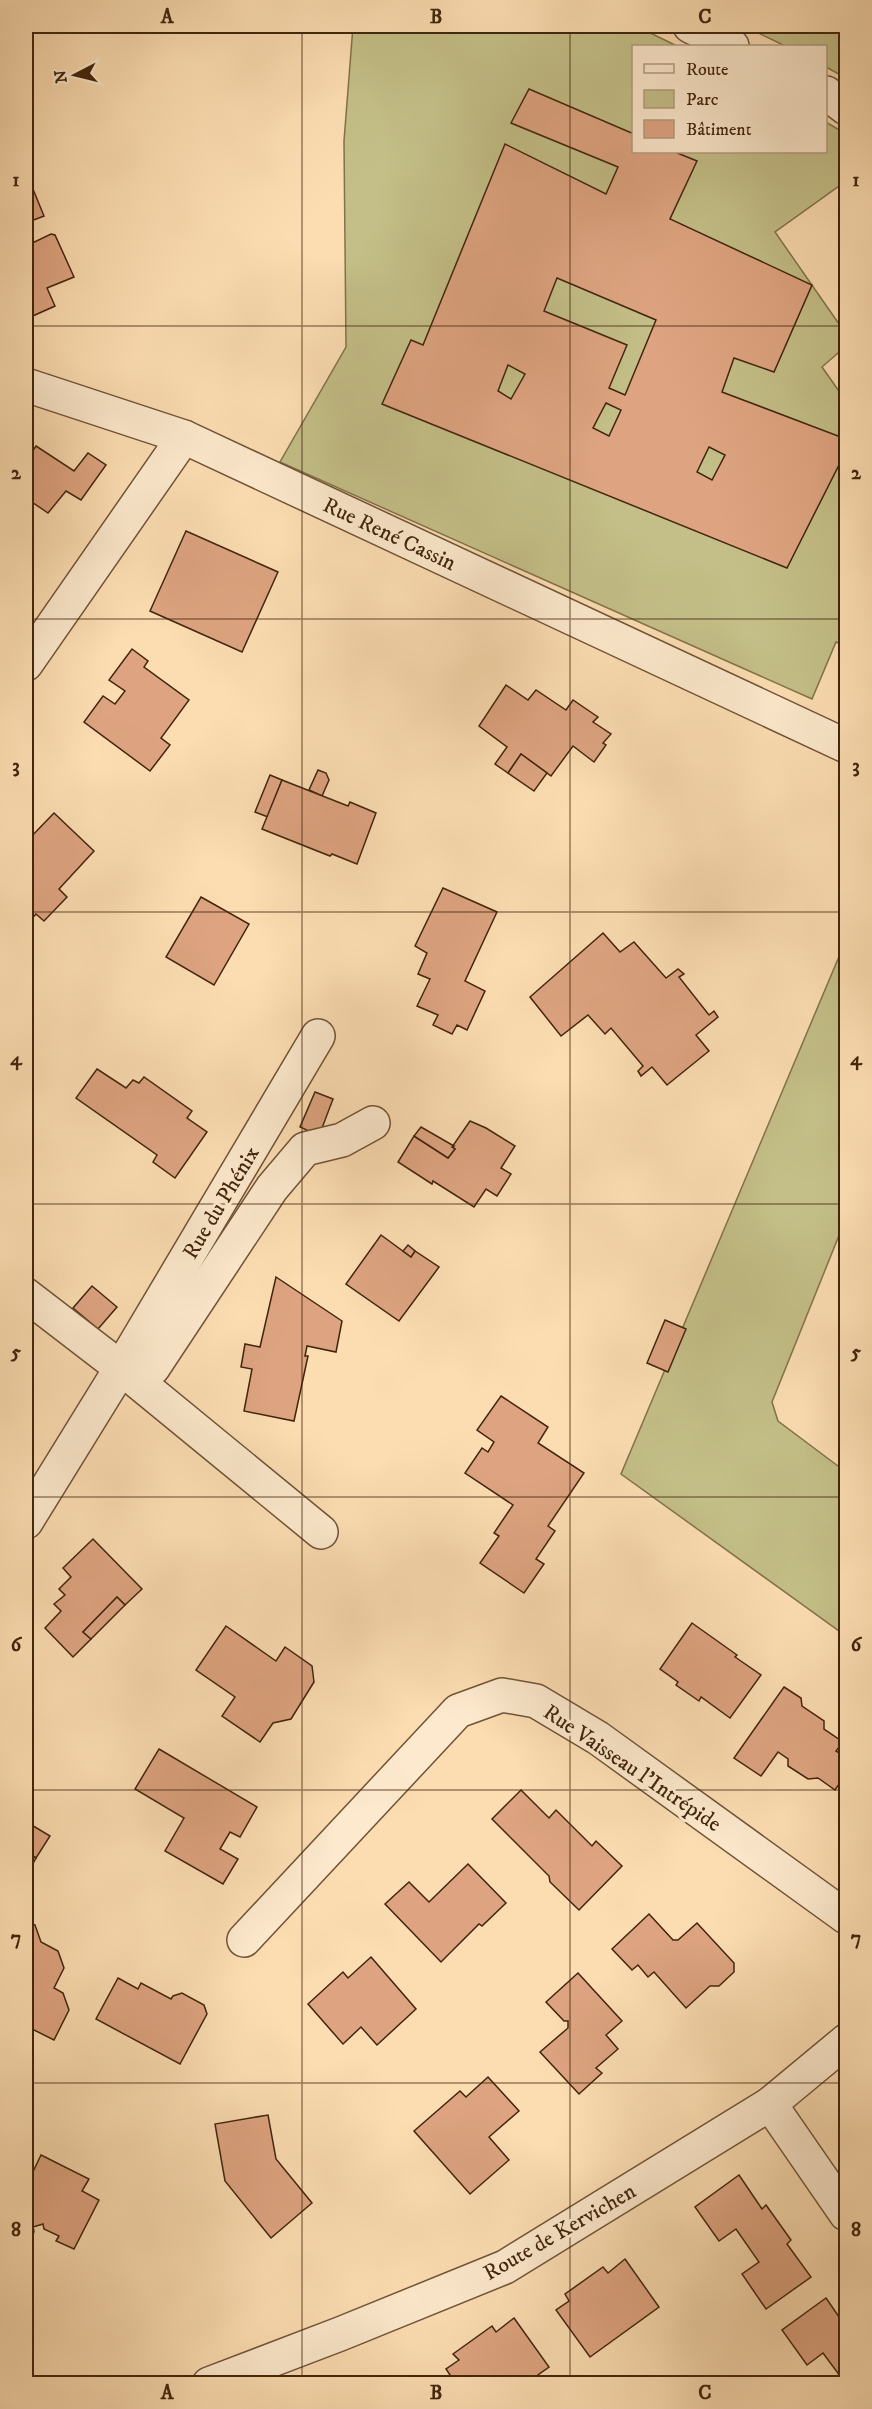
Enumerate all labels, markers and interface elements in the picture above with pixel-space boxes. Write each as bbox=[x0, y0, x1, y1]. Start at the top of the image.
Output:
text: A bbox=[160, 5, 175, 30]
text: B bbox=[430, 5, 442, 30]
text: C bbox=[698, 5, 712, 30]
north arrow bbox=[45, 45, 105, 105]
legend bbox=[632, 45, 827, 153]
text: Route bbox=[686, 59, 729, 81]
text: N bbox=[50, 69, 72, 84]
text: Parc bbox=[686, 89, 719, 111]
text: Bâtiment bbox=[686, 119, 752, 141]
text: 1 bbox=[12, 168, 20, 193]
text: 1 bbox=[852, 168, 860, 193]
text: 2 bbox=[11, 461, 22, 486]
text: 2 bbox=[851, 461, 862, 486]
street label: Rue René Cassin bbox=[318, 492, 461, 577]
text: 3 bbox=[12, 754, 20, 779]
text: 3 bbox=[852, 754, 860, 779]
text: 4 bbox=[10, 1047, 23, 1072]
text: 4 bbox=[850, 1047, 863, 1072]
street label: Rue du Phénix bbox=[177, 1141, 266, 1264]
text: 5 bbox=[10, 1340, 21, 1365]
text: 5 bbox=[850, 1340, 861, 1365]
text: 6 bbox=[11, 1633, 23, 1658]
text: 6 bbox=[851, 1633, 863, 1658]
street label: Rue Vaisseau l'Intrépide bbox=[538, 1699, 726, 1838]
text: 7 bbox=[11, 1926, 21, 1951]
text: 7 bbox=[851, 1926, 861, 1951]
street label: Route de Kervichen bbox=[479, 2178, 641, 2287]
text: 8 bbox=[11, 2218, 21, 2243]
text: 8 bbox=[851, 2218, 861, 2243]
text: A bbox=[160, 2381, 175, 2406]
text: B bbox=[430, 2381, 442, 2406]
text: C bbox=[698, 2381, 712, 2406]

